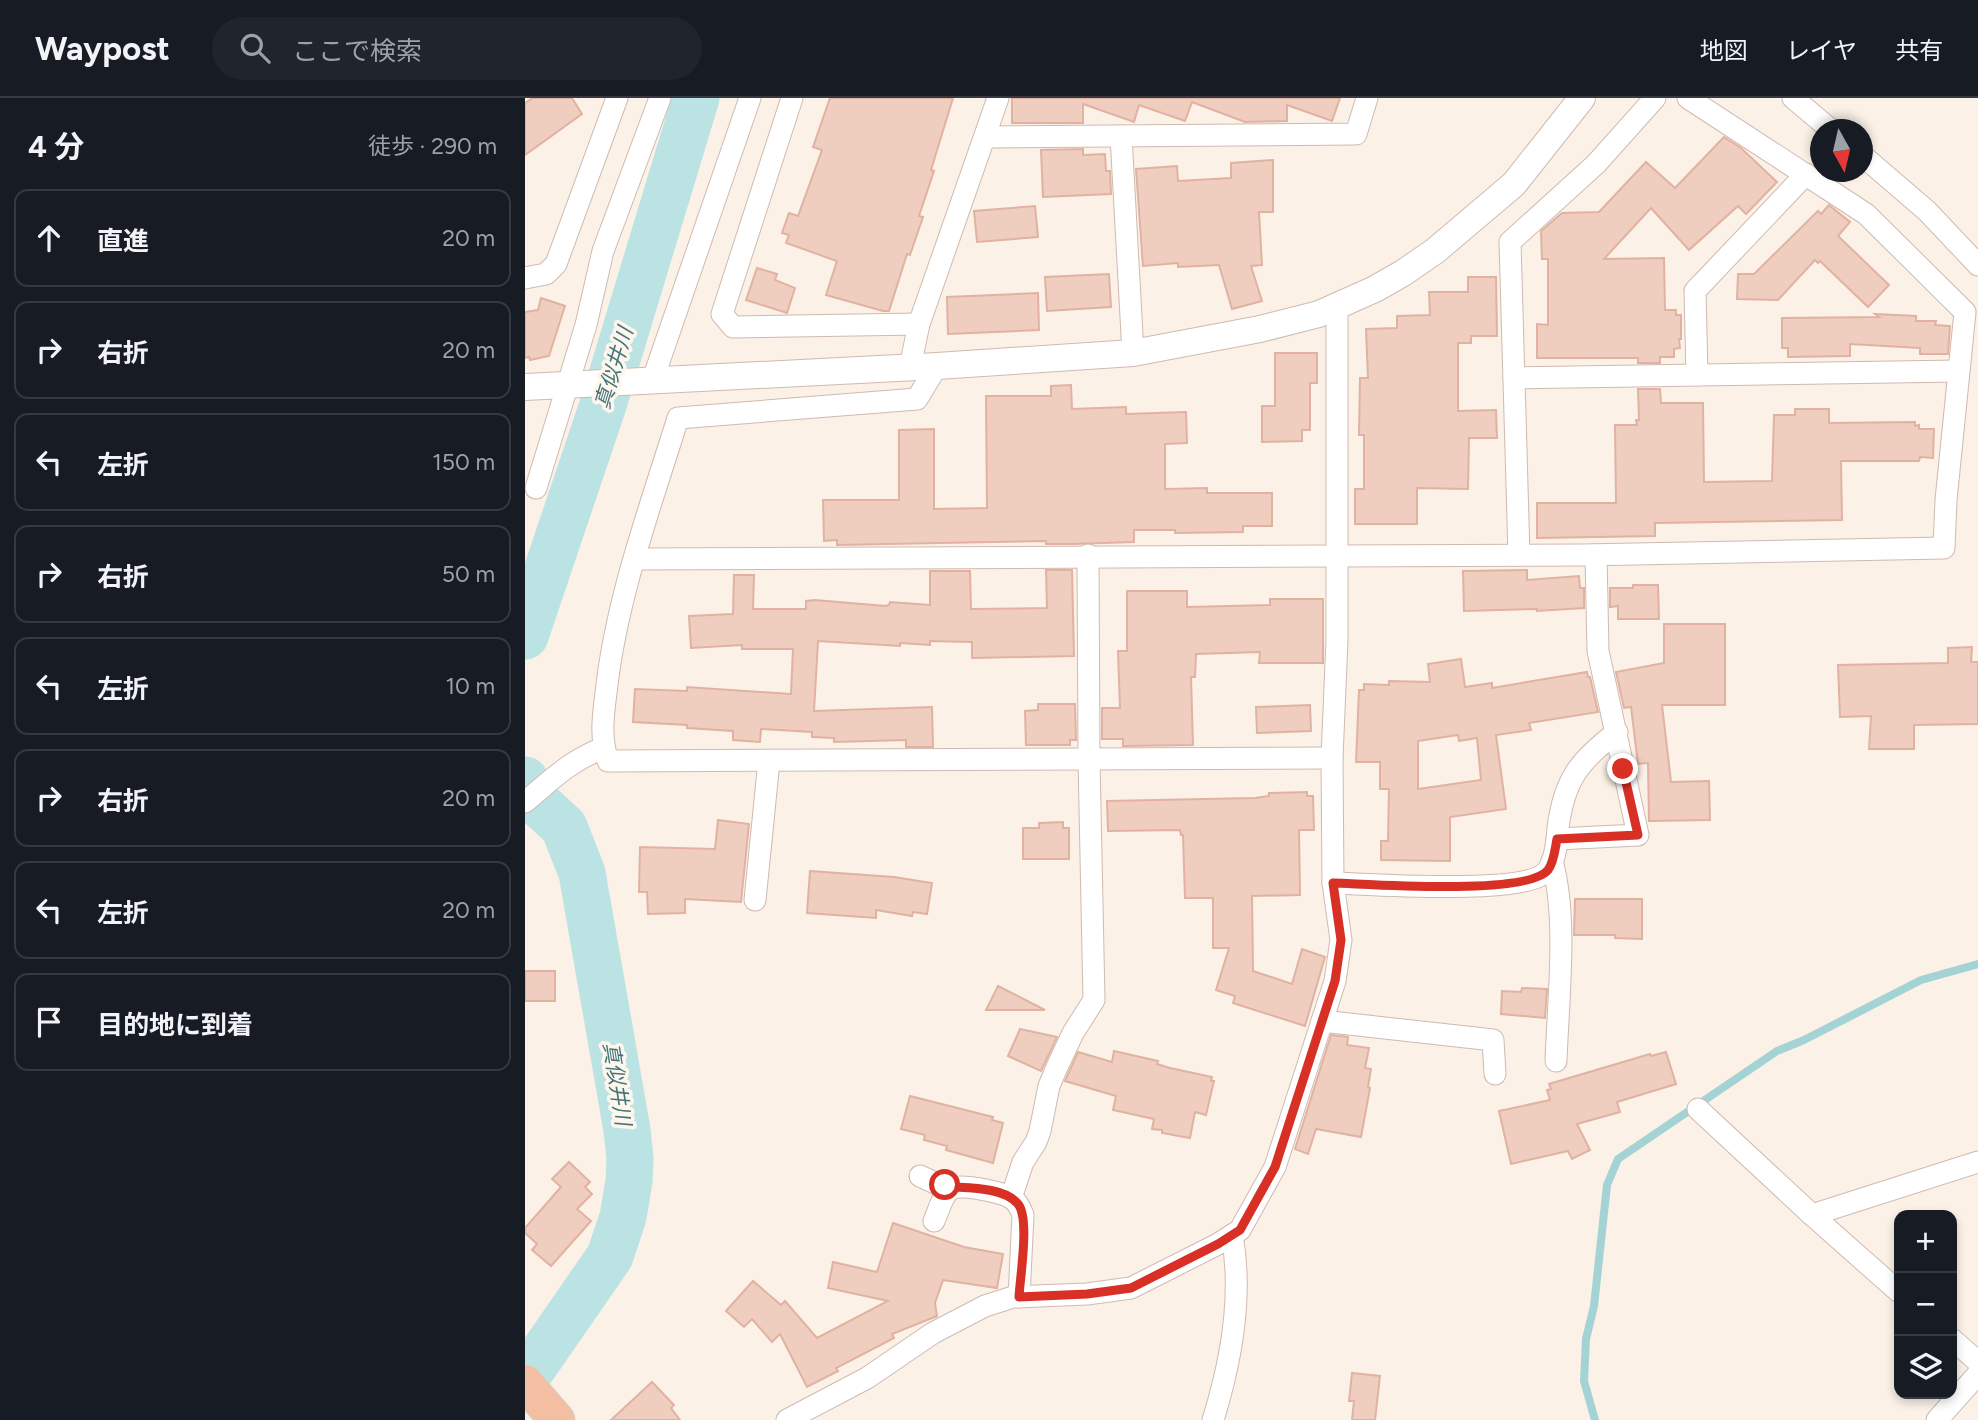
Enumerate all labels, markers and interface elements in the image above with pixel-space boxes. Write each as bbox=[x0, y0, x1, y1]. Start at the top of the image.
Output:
search box bbox=[212, 17, 702, 80]
text: Waypost bbox=[35, 29, 170, 68]
icon: search bbox=[236, 29, 274, 67]
text: ここで検索 bbox=[292, 35, 422, 67]
text: 地図 bbox=[1700, 36, 1748, 65]
text: レイヤ bbox=[1786, 36, 1857, 65]
text: 共有 bbox=[1895, 36, 1943, 65]
north arrow bbox=[1810, 119, 1873, 182]
text: 4 分 bbox=[28, 128, 84, 165]
text: 徒歩 · 290 m bbox=[368, 132, 497, 160]
icon: ahead bbox=[30, 219, 68, 257]
text: 20 m bbox=[442, 224, 495, 252]
text: 直進 bbox=[97, 225, 149, 257]
water label: 真似井川 bbox=[589, 322, 638, 412]
icon: right bbox=[30, 331, 68, 369]
text: 20 m bbox=[442, 336, 495, 364]
text: 右折 bbox=[97, 337, 149, 369]
icon: left bbox=[30, 443, 68, 481]
text: 150 m bbox=[432, 448, 495, 476]
text: 左折 bbox=[97, 449, 149, 481]
icon: right bbox=[30, 555, 68, 593]
text: 50 m bbox=[442, 560, 495, 588]
text: 右折 bbox=[97, 561, 149, 593]
icon: left bbox=[30, 667, 68, 705]
text: 10 m bbox=[446, 672, 495, 700]
text: 左折 bbox=[97, 673, 149, 705]
route end bbox=[1607, 753, 1638, 784]
icon: right bbox=[30, 779, 68, 817]
text: 20 m bbox=[442, 784, 495, 812]
text: 右折 bbox=[97, 785, 149, 817]
icon: left bbox=[30, 891, 68, 929]
text: 20 m bbox=[442, 896, 495, 924]
text: 左折 bbox=[97, 897, 149, 929]
icon: arrive bbox=[30, 1003, 68, 1041]
text: 目的地に到着 bbox=[97, 1009, 253, 1041]
water label: 真似井川 bbox=[599, 1040, 637, 1129]
route start bbox=[929, 1169, 960, 1200]
map controls bbox=[1894, 1210, 1957, 1399]
button: + bbox=[1894, 1210, 1957, 1273]
button: − bbox=[1894, 1273, 1957, 1336]
button: layers bbox=[1894, 1336, 1957, 1399]

